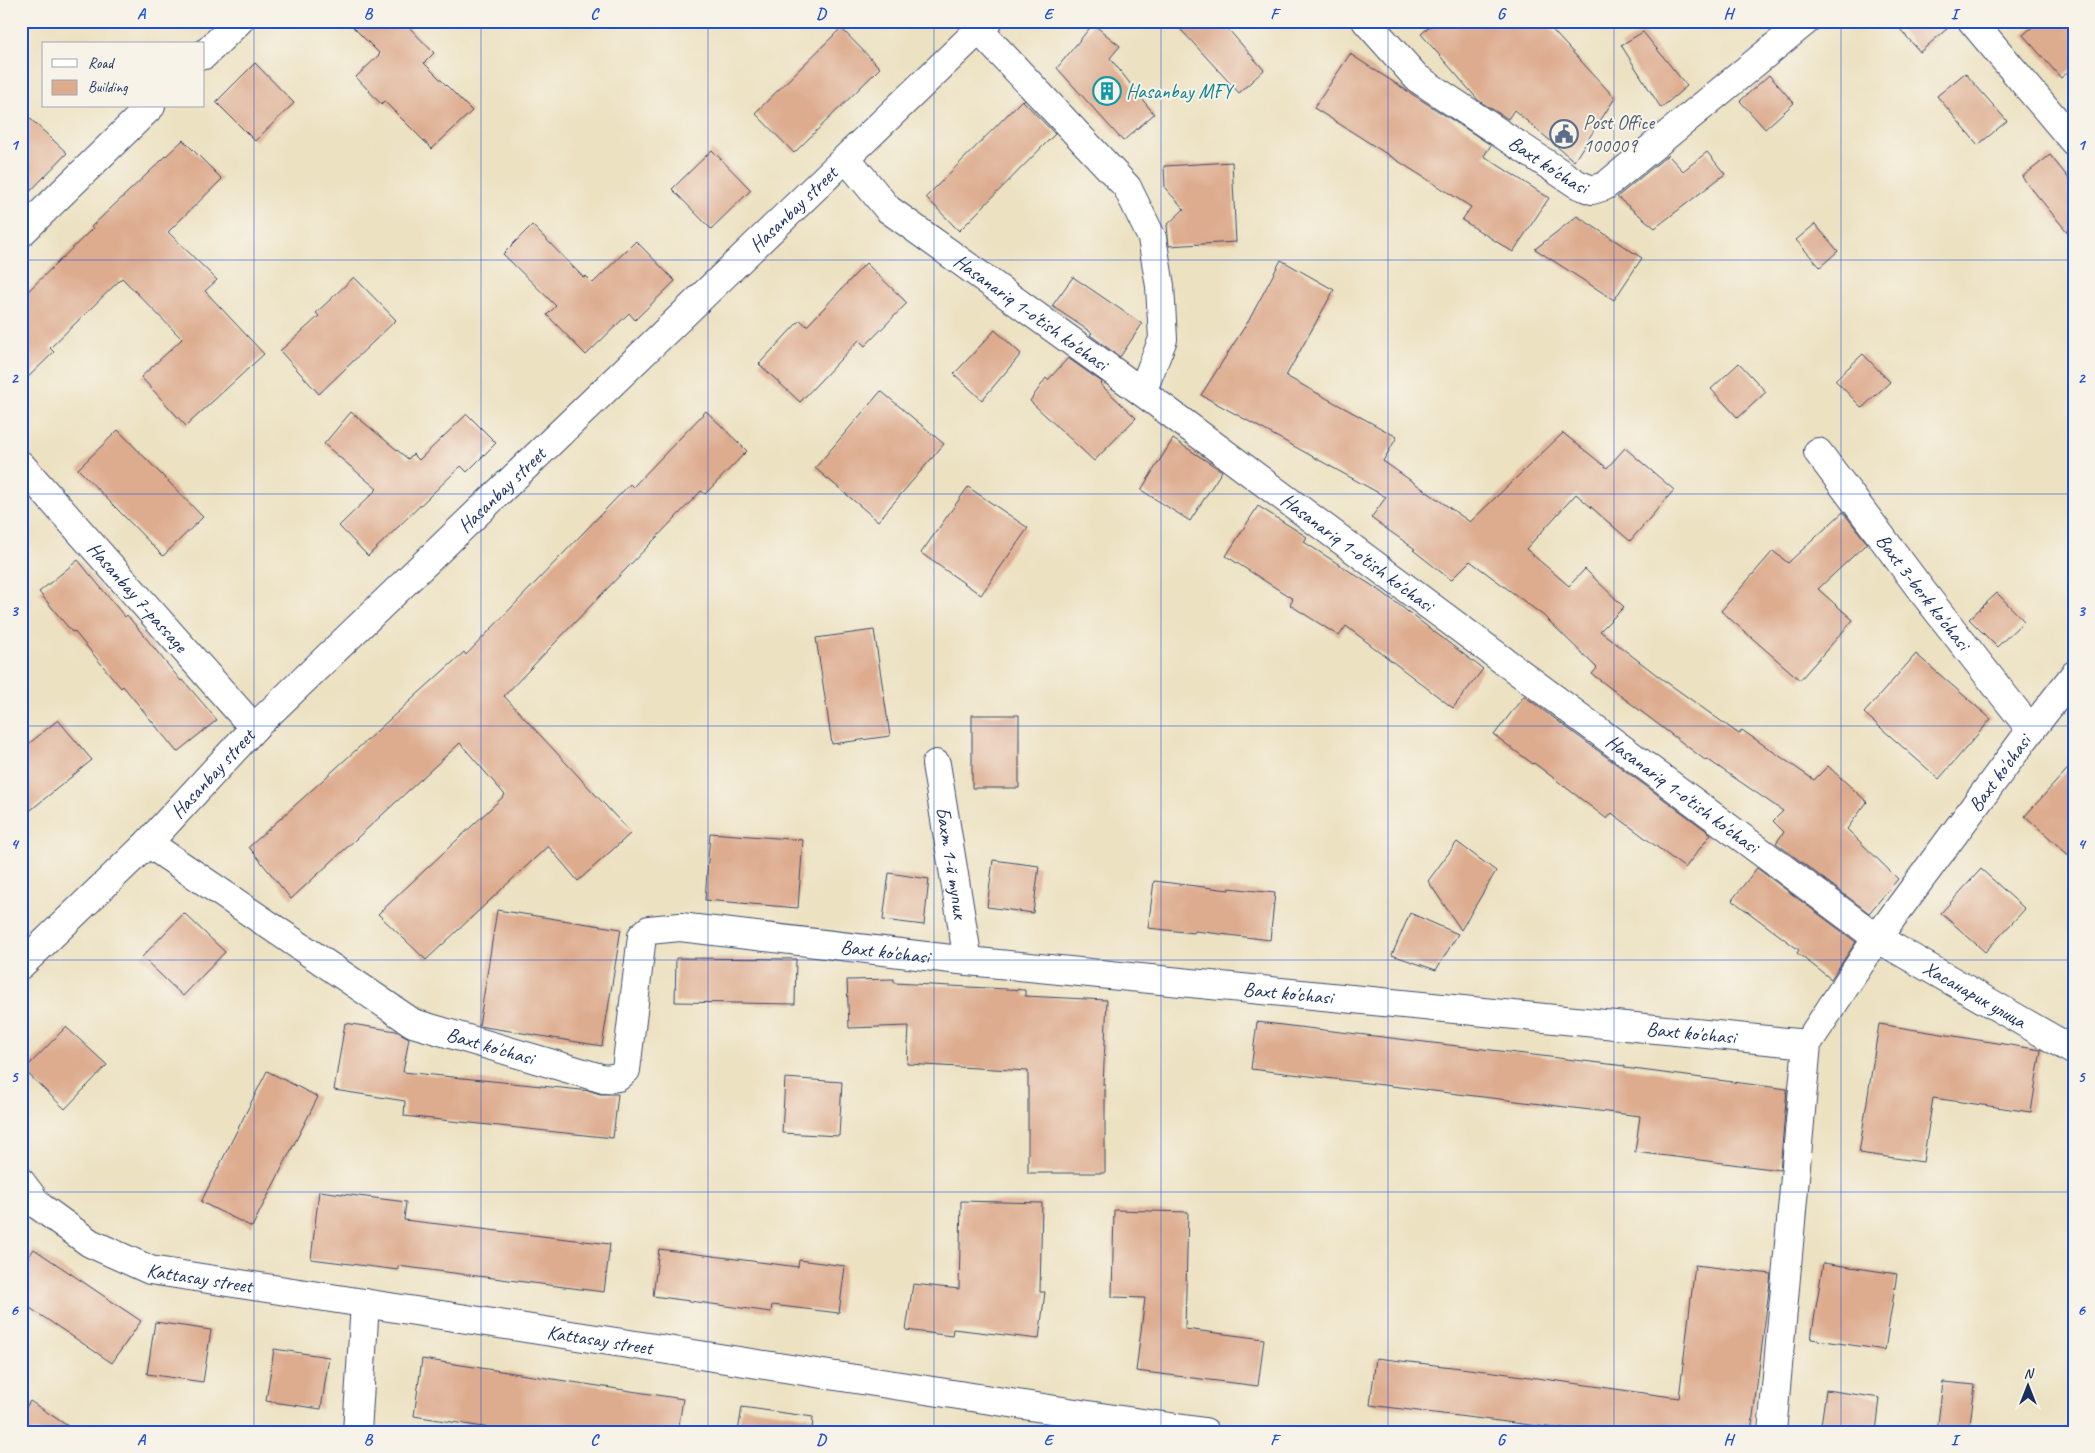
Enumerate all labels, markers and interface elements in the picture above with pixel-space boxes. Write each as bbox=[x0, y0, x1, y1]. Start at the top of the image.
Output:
text: A bbox=[137, 4, 147, 24]
text: B bbox=[364, 4, 374, 24]
text: C bbox=[590, 4, 600, 24]
text: D bbox=[816, 4, 827, 24]
text: E bbox=[1044, 4, 1055, 24]
text: F bbox=[1270, 4, 1281, 24]
text: G bbox=[1497, 4, 1507, 24]
text: H bbox=[1723, 4, 1735, 24]
text: I bbox=[1951, 4, 1961, 24]
legend bbox=[42, 42, 205, 108]
text: Road bbox=[88, 54, 115, 73]
building icon: Hasanbay MFY bbox=[1092, 76, 1122, 106]
text: Building bbox=[88, 78, 128, 97]
place label: Hasanbay MFY bbox=[1126, 79, 1235, 104]
place label: Post Office 100009 bbox=[1583, 110, 1655, 158]
public building icon: Post Office 100009 bbox=[1549, 119, 1579, 149]
street label: Baxt ko'chasi bbox=[1504, 130, 1593, 201]
text: 1 bbox=[10, 135, 19, 155]
text: 1 bbox=[2077, 135, 2086, 155]
street label: Hasanbay street bbox=[744, 159, 844, 257]
street label: Hasanariq 1-o'tish ko'chasi bbox=[949, 249, 1115, 378]
text: 2 bbox=[10, 368, 19, 388]
text: 2 bbox=[2077, 368, 2086, 388]
street label: Hasanbay street bbox=[452, 440, 553, 538]
street label: Hasanariq 1-o'tish ko'chasi bbox=[1276, 488, 1440, 619]
street label: Baxt 3-berk ko'chasi bbox=[1871, 529, 1977, 657]
street label: Hasanbay 7-passage bbox=[82, 537, 194, 659]
text: 3 bbox=[10, 601, 19, 621]
text: 3 bbox=[2077, 601, 2086, 621]
street label: Hasanbay street bbox=[165, 722, 262, 823]
street label: Baxt ko'chasi bbox=[1963, 728, 2038, 817]
street label: Hasanariq 1-o'tish ko'chasi bbox=[1601, 729, 1765, 860]
street label: Бахт 1-й тупик bbox=[930, 805, 973, 922]
text: 4 bbox=[10, 834, 19, 854]
text: 4 bbox=[2077, 834, 2086, 854]
street label: Baxt ko'chasi bbox=[839, 934, 933, 970]
street label: Хасанарик улица bbox=[1919, 955, 2031, 1034]
street label: Baxt ko'chasi bbox=[1242, 976, 1336, 1010]
street label: Baxt ko'chasi bbox=[1645, 1016, 1739, 1050]
street label: Baxt ko'chasi bbox=[444, 1022, 539, 1071]
text: 5 bbox=[11, 1067, 20, 1087]
text: 5 bbox=[2078, 1067, 2087, 1087]
street label: Kattasay street bbox=[145, 1258, 256, 1299]
text: 6 bbox=[10, 1300, 19, 1320]
text: 6 bbox=[2077, 1300, 2086, 1320]
street label: Kattasay street bbox=[545, 1320, 657, 1361]
north arrow bbox=[2002, 1360, 2052, 1410]
text: N bbox=[2024, 1365, 2035, 1382]
text: A bbox=[137, 1430, 147, 1450]
text: B bbox=[364, 1430, 374, 1450]
text: C bbox=[590, 1430, 600, 1450]
text: D bbox=[816, 1430, 827, 1450]
text: E bbox=[1044, 1430, 1055, 1450]
text: F bbox=[1270, 1430, 1281, 1450]
text: G bbox=[1497, 1430, 1507, 1450]
text: H bbox=[1723, 1430, 1735, 1450]
text: I bbox=[1951, 1430, 1961, 1450]

